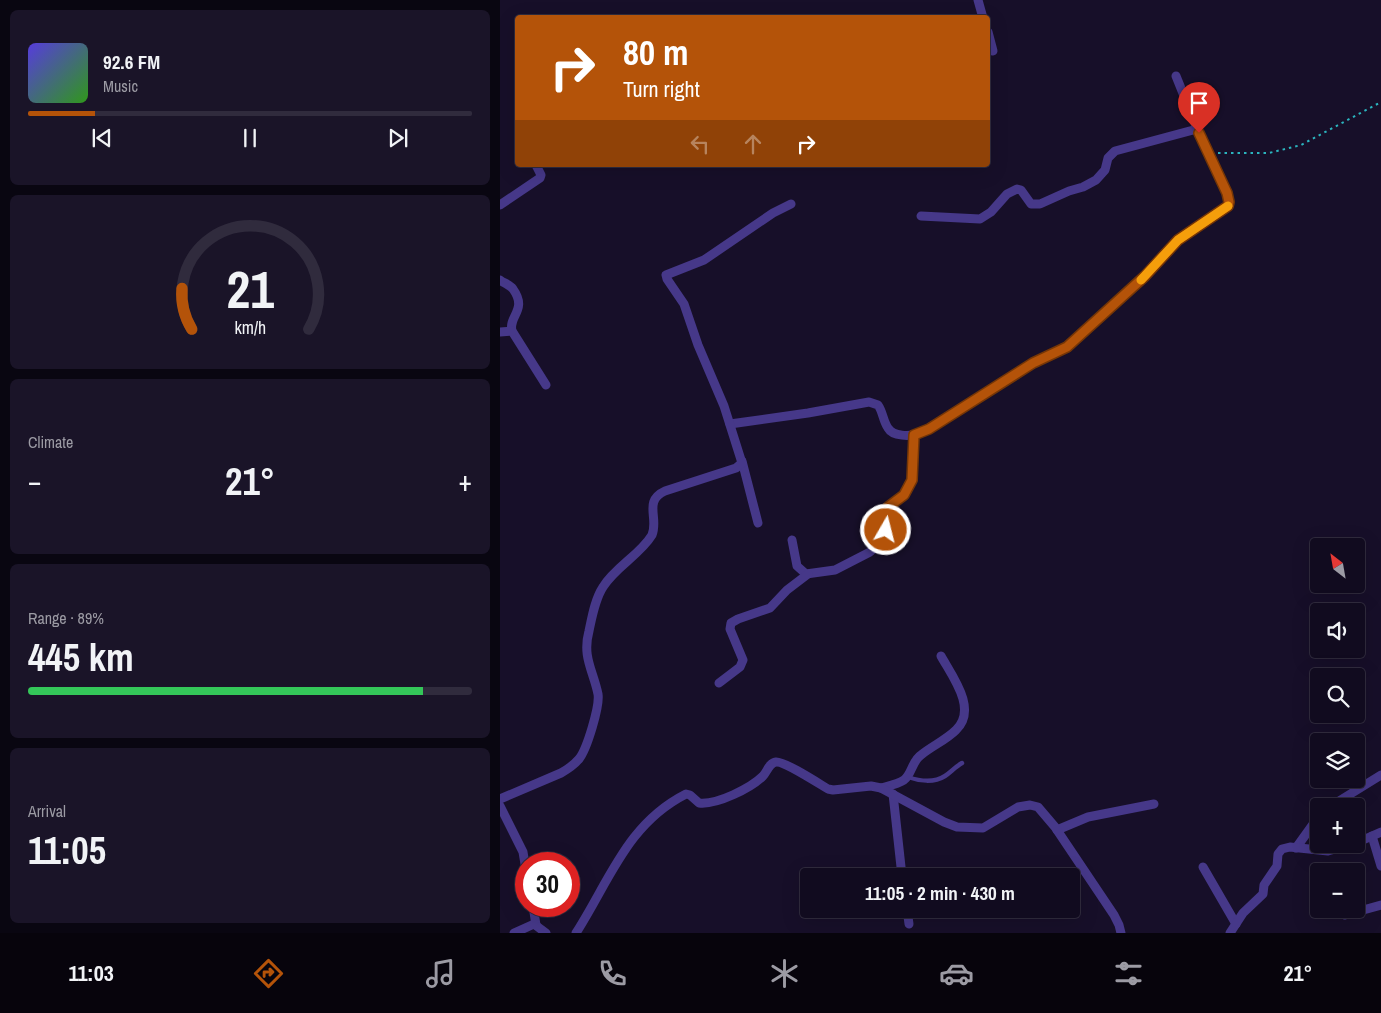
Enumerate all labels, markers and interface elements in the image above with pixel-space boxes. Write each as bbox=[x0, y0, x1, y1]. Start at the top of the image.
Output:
text: 80 m bbox=[623, 29, 688, 76]
icon: right bbox=[540, 35, 605, 100]
text: 92.6 FM bbox=[103, 49, 160, 75]
text: Turn right bbox=[623, 74, 700, 104]
text: Music bbox=[103, 75, 138, 97]
pin bbox=[1178, 82, 1220, 133]
icon: arrive bbox=[1185, 89, 1213, 117]
icon: previous bbox=[88, 124, 116, 152]
icon: pause bbox=[236, 124, 264, 152]
icon: next bbox=[384, 124, 412, 152]
icon: left bbox=[686, 130, 714, 158]
icon: ahead bbox=[739, 130, 767, 158]
icon: right bbox=[792, 130, 820, 158]
text: 21 bbox=[226, 254, 274, 324]
text: km/h bbox=[234, 316, 266, 340]
text: Climate bbox=[28, 431, 73, 453]
text: 21° bbox=[225, 456, 275, 507]
text: − bbox=[28, 462, 41, 500]
text: + bbox=[459, 462, 472, 500]
position arrow bbox=[859, 503, 911, 555]
north arrow bbox=[1310, 538, 1365, 592]
map controls bbox=[1310, 538, 1365, 918]
button: sound bbox=[1310, 603, 1365, 658]
text: Range · 89% bbox=[28, 607, 104, 629]
text: 445 km bbox=[28, 632, 134, 683]
button: search bbox=[1310, 668, 1365, 723]
button: layers bbox=[1310, 733, 1365, 788]
button: + bbox=[1310, 798, 1365, 853]
text: Arrival bbox=[28, 800, 66, 822]
text: 11:05 bbox=[28, 825, 106, 876]
speed limit sign: 30 bbox=[515, 852, 580, 917]
button: − bbox=[1310, 863, 1365, 918]
text: 11:05 · 2 min · 430 m bbox=[865, 880, 1015, 906]
icon: directions bbox=[251, 956, 286, 991]
icon: music bbox=[423, 956, 458, 991]
icon: phone bbox=[595, 956, 630, 991]
icon: climate bbox=[767, 956, 802, 991]
icon: car bbox=[939, 956, 974, 991]
icon: filters bbox=[1111, 956, 1146, 991]
text: 11:03 bbox=[69, 958, 114, 988]
text: 21° bbox=[1283, 958, 1312, 988]

